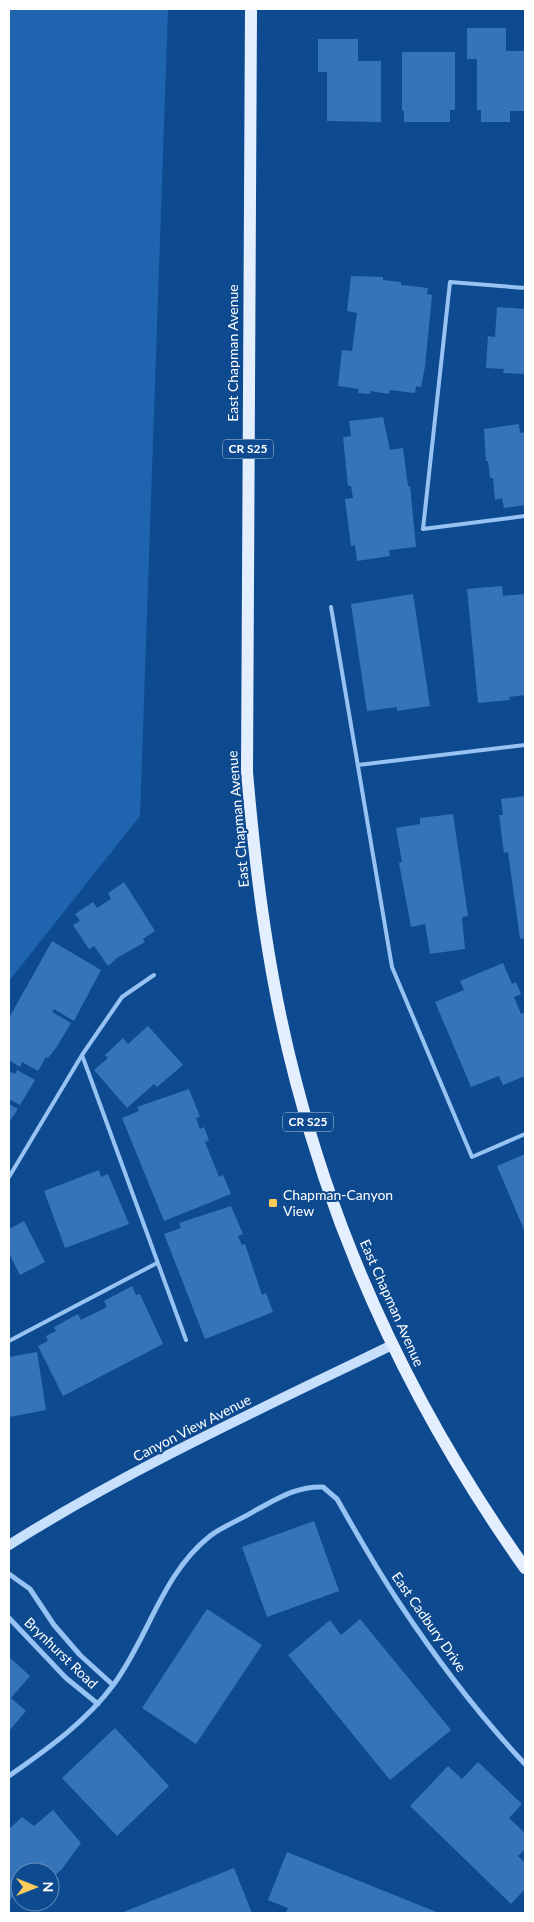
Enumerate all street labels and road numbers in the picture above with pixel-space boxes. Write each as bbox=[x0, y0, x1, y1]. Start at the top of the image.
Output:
street label: East Chapman Avenue bbox=[224, 284, 241, 422]
road number: CR S25 bbox=[223, 439, 273, 458]
street label: East Chapman Avenue bbox=[223, 750, 252, 888]
road number: CR S25 bbox=[283, 1112, 333, 1132]
street label: East Chapman Avenue bbox=[357, 1237, 428, 1369]
street label: Canyon View Avenue bbox=[130, 1390, 254, 1465]
street label: East Cadbury Drive bbox=[389, 1568, 470, 1675]
street label: Brynhurst Road bbox=[21, 1613, 102, 1692]

